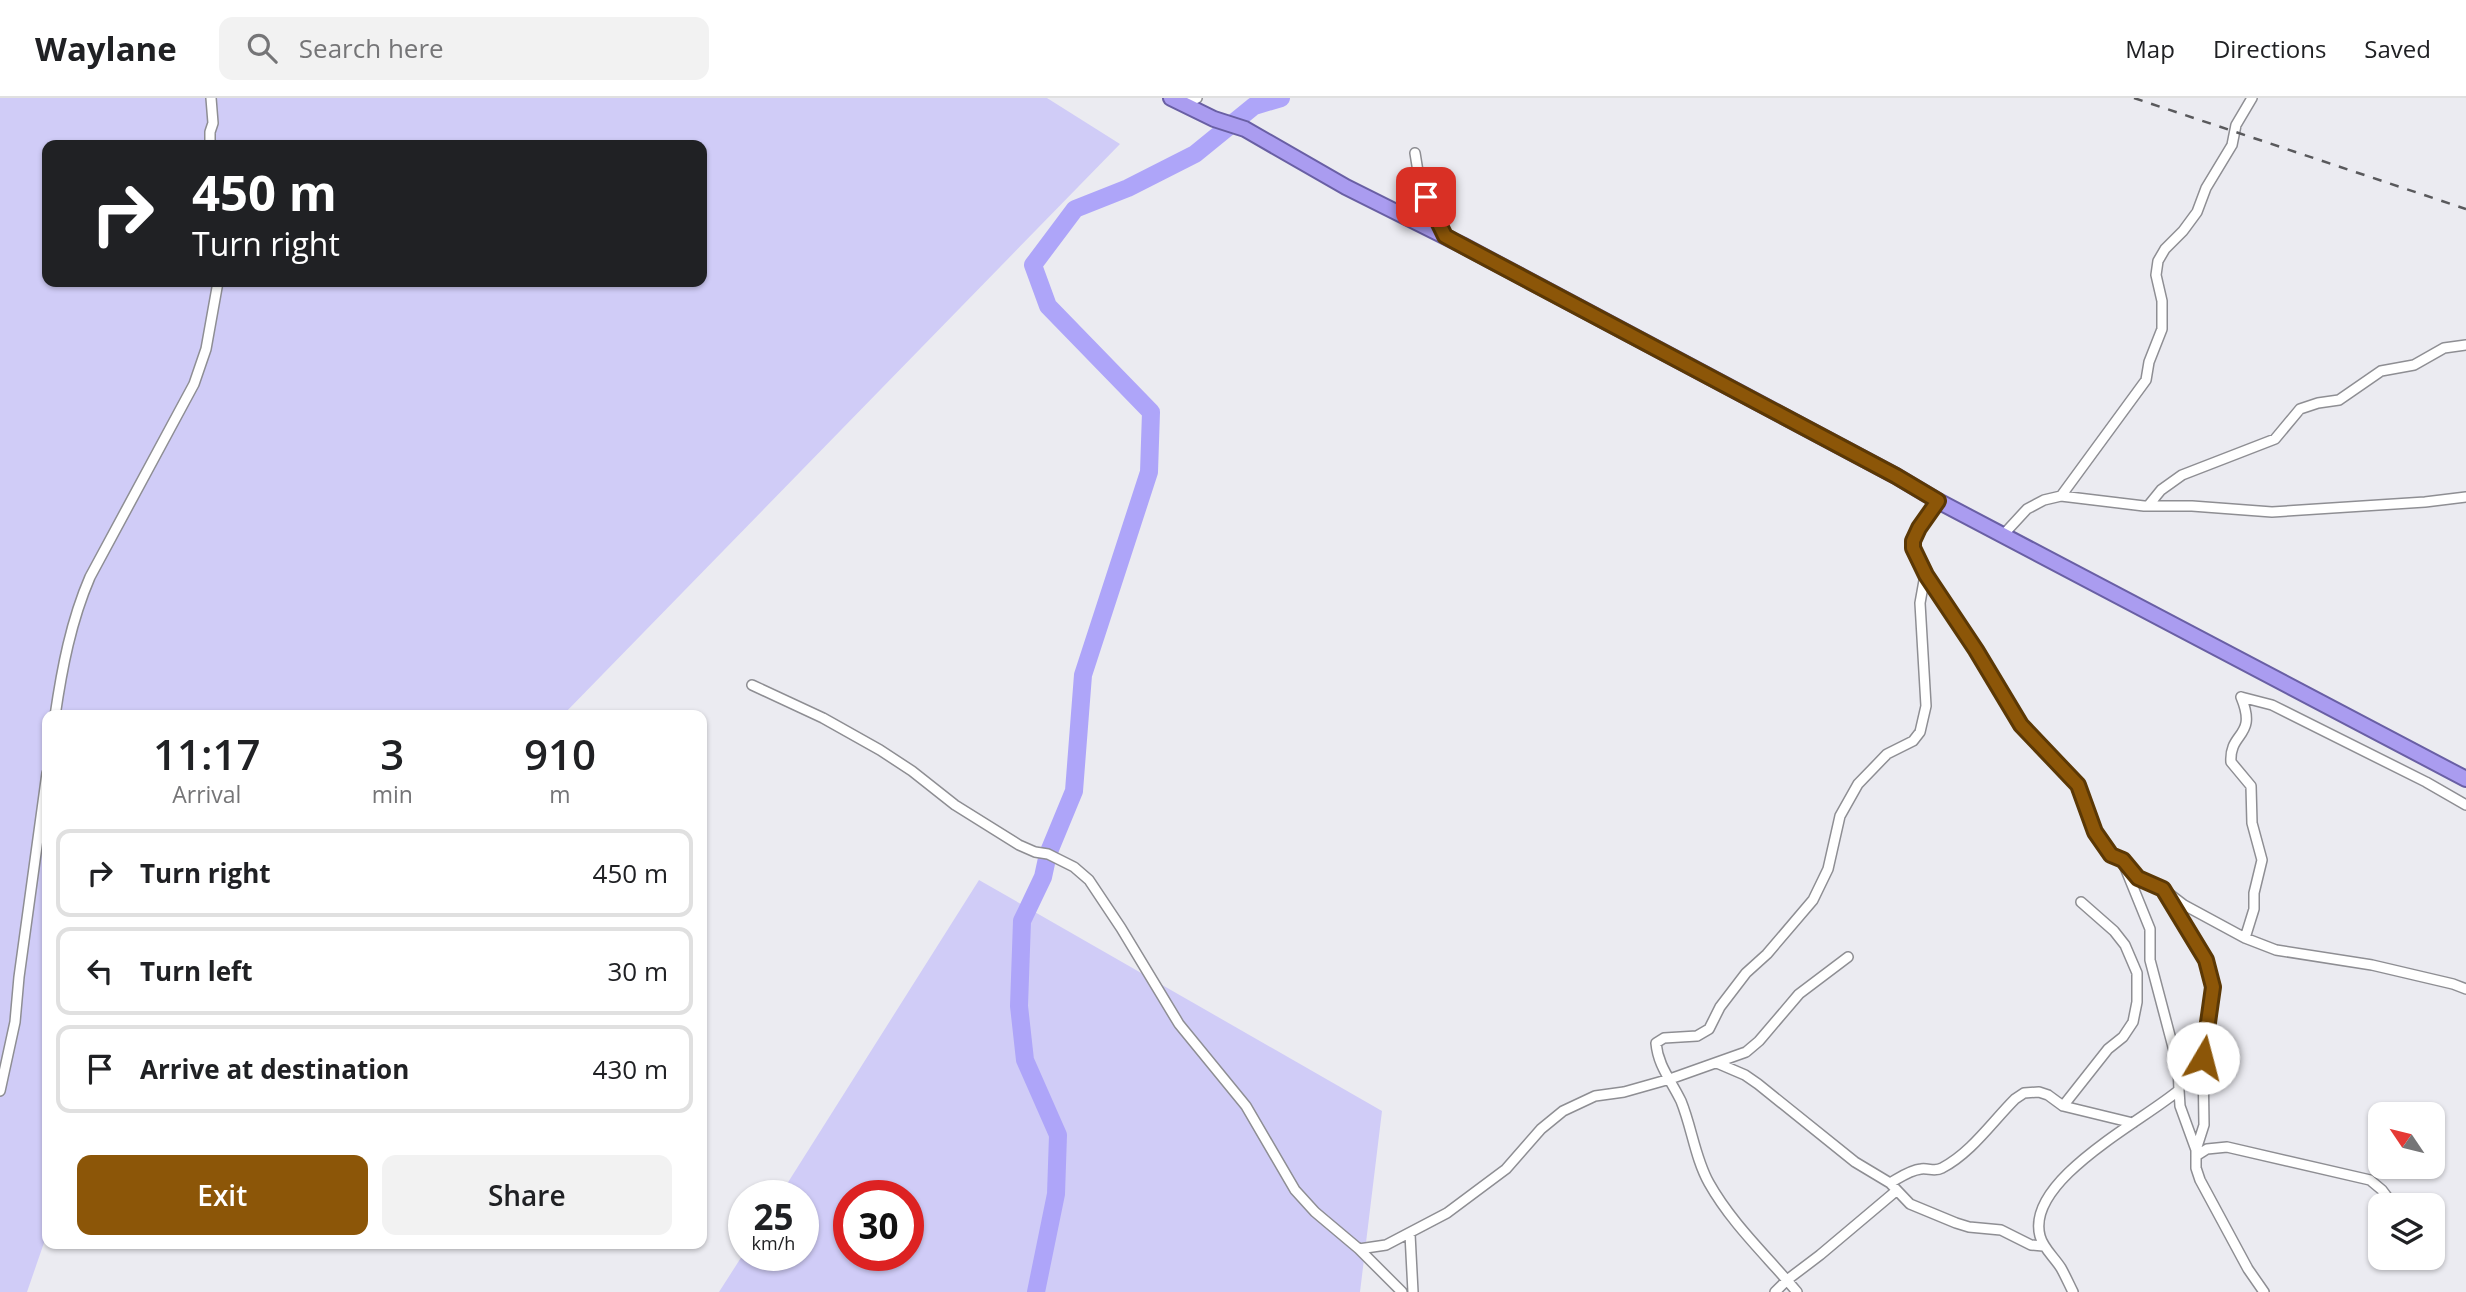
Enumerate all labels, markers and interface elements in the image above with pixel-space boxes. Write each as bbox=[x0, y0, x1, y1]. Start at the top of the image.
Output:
search box bbox=[219, 17, 709, 80]
text: Waylane bbox=[35, 26, 177, 71]
icon: search bbox=[243, 29, 281, 67]
text: Search here bbox=[299, 30, 444, 66]
text: Map bbox=[2125, 32, 2175, 65]
text: Directions bbox=[2213, 32, 2326, 65]
text: Saved bbox=[2364, 32, 2431, 65]
text: 450 m bbox=[192, 159, 337, 225]
pin bbox=[1396, 167, 1456, 227]
icon: right bbox=[77, 168, 168, 259]
icon: arrive bbox=[1407, 178, 1445, 216]
text: Turn right bbox=[192, 222, 340, 265]
text: 11:17 bbox=[153, 725, 261, 782]
text: 3 bbox=[380, 725, 404, 782]
text: 910 bbox=[524, 725, 596, 782]
text: Arrival bbox=[172, 778, 241, 810]
text: min bbox=[372, 778, 413, 810]
text: m bbox=[549, 778, 571, 810]
icon: right bbox=[81, 854, 119, 892]
text: Turn right bbox=[140, 855, 271, 891]
text: 450 m bbox=[593, 855, 668, 891]
icon: left bbox=[81, 952, 119, 990]
text: Turn left bbox=[140, 953, 252, 989]
text: 30 m bbox=[607, 953, 668, 989]
position arrow bbox=[2166, 1021, 2240, 1095]
icon: arrive bbox=[81, 1050, 119, 1088]
text: Arrive at destination bbox=[140, 1051, 409, 1087]
text: 430 m bbox=[593, 1051, 668, 1087]
north arrow bbox=[2368, 1102, 2445, 1180]
map controls bbox=[2368, 1102, 2445, 1270]
button: Exit bbox=[77, 1155, 368, 1235]
button: Share bbox=[382, 1155, 672, 1235]
speed limit sign: 30 bbox=[833, 1180, 924, 1271]
text: 25 bbox=[753, 1193, 794, 1240]
button: layers bbox=[2368, 1193, 2445, 1270]
text: km/h bbox=[752, 1231, 795, 1255]

